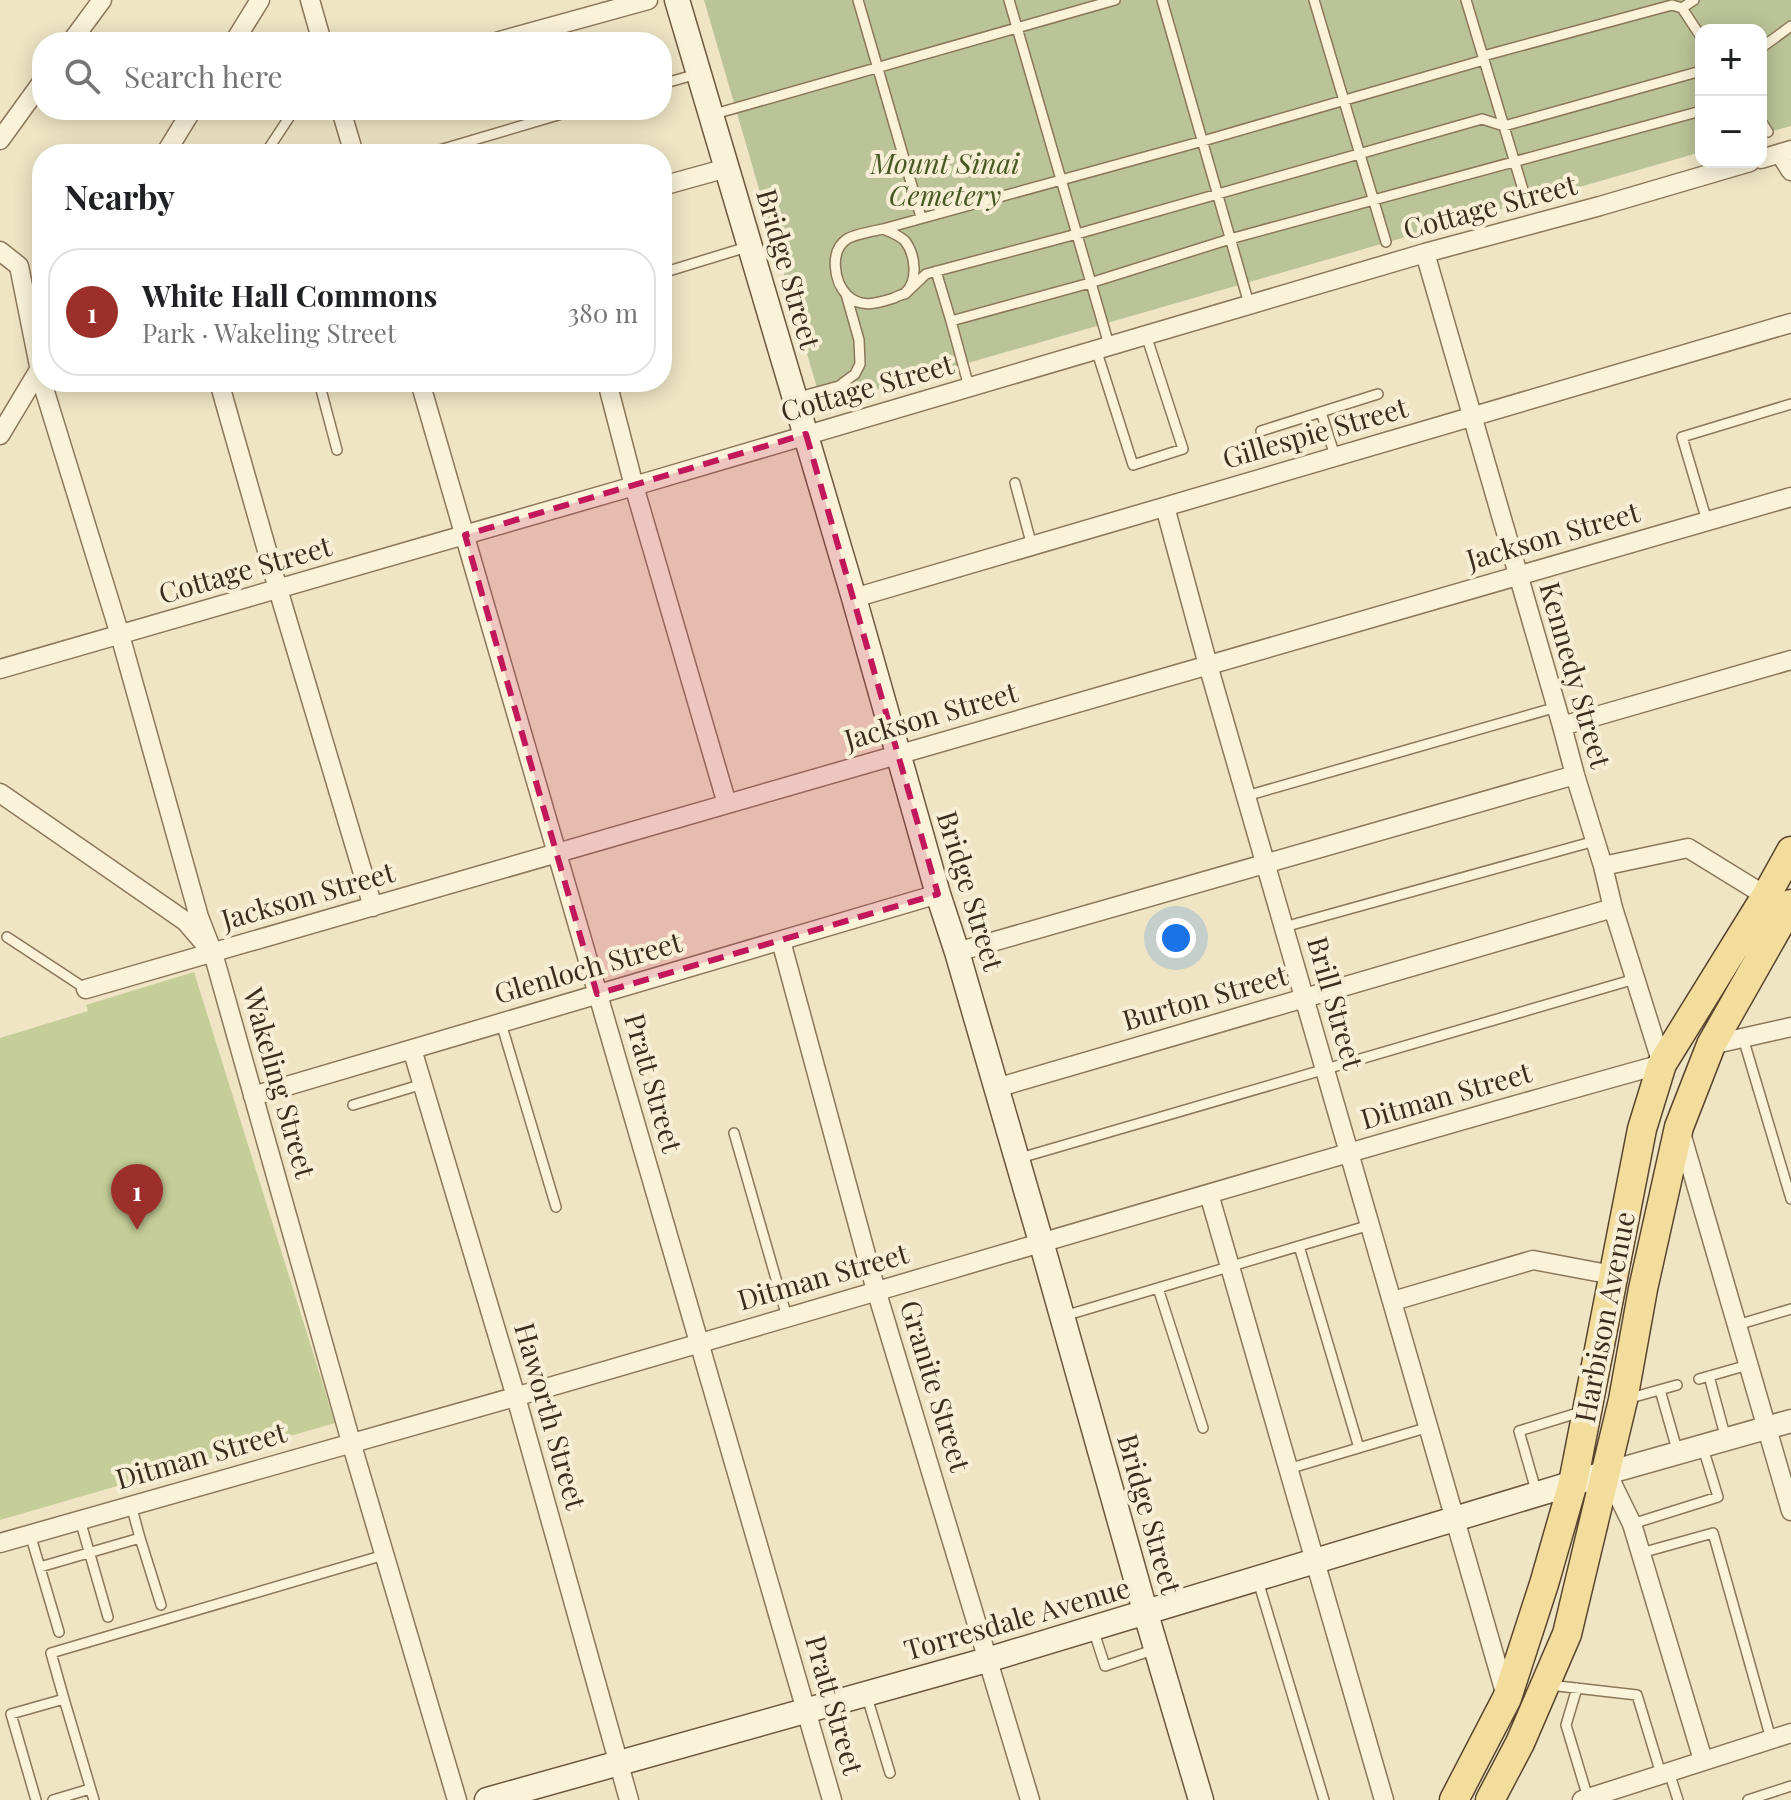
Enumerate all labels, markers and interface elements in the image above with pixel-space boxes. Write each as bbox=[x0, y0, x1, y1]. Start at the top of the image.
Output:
map controls bbox=[1695, 24, 1767, 168]
button: + bbox=[1695, 24, 1767, 96]
search box bbox=[32, 32, 672, 120]
icon: search bbox=[60, 54, 104, 98]
text: Search here bbox=[124, 56, 283, 96]
button: − bbox=[1695, 96, 1767, 168]
park label: Mount Sinai Cemetery bbox=[869, 144, 1020, 213]
street label: Cottage Street bbox=[1399, 164, 1581, 246]
text: Nearby bbox=[64, 173, 175, 219]
street label: Bridge Street bbox=[749, 184, 830, 354]
text: White Hall Commons bbox=[142, 275, 437, 315]
text: 1 bbox=[87, 295, 97, 330]
text: 380 m bbox=[568, 295, 638, 330]
text: Park · Wakeling Street bbox=[142, 315, 396, 350]
street label: Cottage Street bbox=[776, 344, 958, 429]
street label: Gillespie Street bbox=[1218, 387, 1413, 476]
street label: Jackson Street bbox=[1461, 492, 1644, 577]
street label: Cottage Street bbox=[154, 526, 336, 611]
street label: Kennedy Street bbox=[1532, 577, 1621, 773]
street label: Jackson Street bbox=[839, 672, 1022, 757]
street label: Bridge Street bbox=[930, 806, 1014, 976]
street label: Jackson Street bbox=[216, 852, 399, 937]
your location bbox=[1156, 918, 1196, 958]
street label: Glenloch Street bbox=[490, 922, 687, 1011]
street label: Brill Street bbox=[1300, 932, 1373, 1074]
street label: Burton Street bbox=[1118, 955, 1293, 1038]
street label: Wakeling Street bbox=[235, 982, 326, 1183]
street label: Pratt Street bbox=[617, 1009, 692, 1158]
street label: Ditman Street bbox=[1356, 1052, 1536, 1137]
pin: 1 bbox=[111, 1164, 163, 1230]
street label: Harbison Avenue bbox=[1565, 1208, 1642, 1425]
street label: Ditman Street bbox=[733, 1233, 913, 1318]
street label: Granite Street bbox=[893, 1295, 980, 1477]
street label: Haworth Street bbox=[507, 1318, 596, 1514]
street label: Ditman Street bbox=[111, 1412, 291, 1497]
street label: Bridge Street bbox=[1110, 1429, 1191, 1599]
street label: Torresdale Avenue bbox=[899, 1568, 1134, 1667]
street label: Pratt Street bbox=[798, 1631, 873, 1780]

